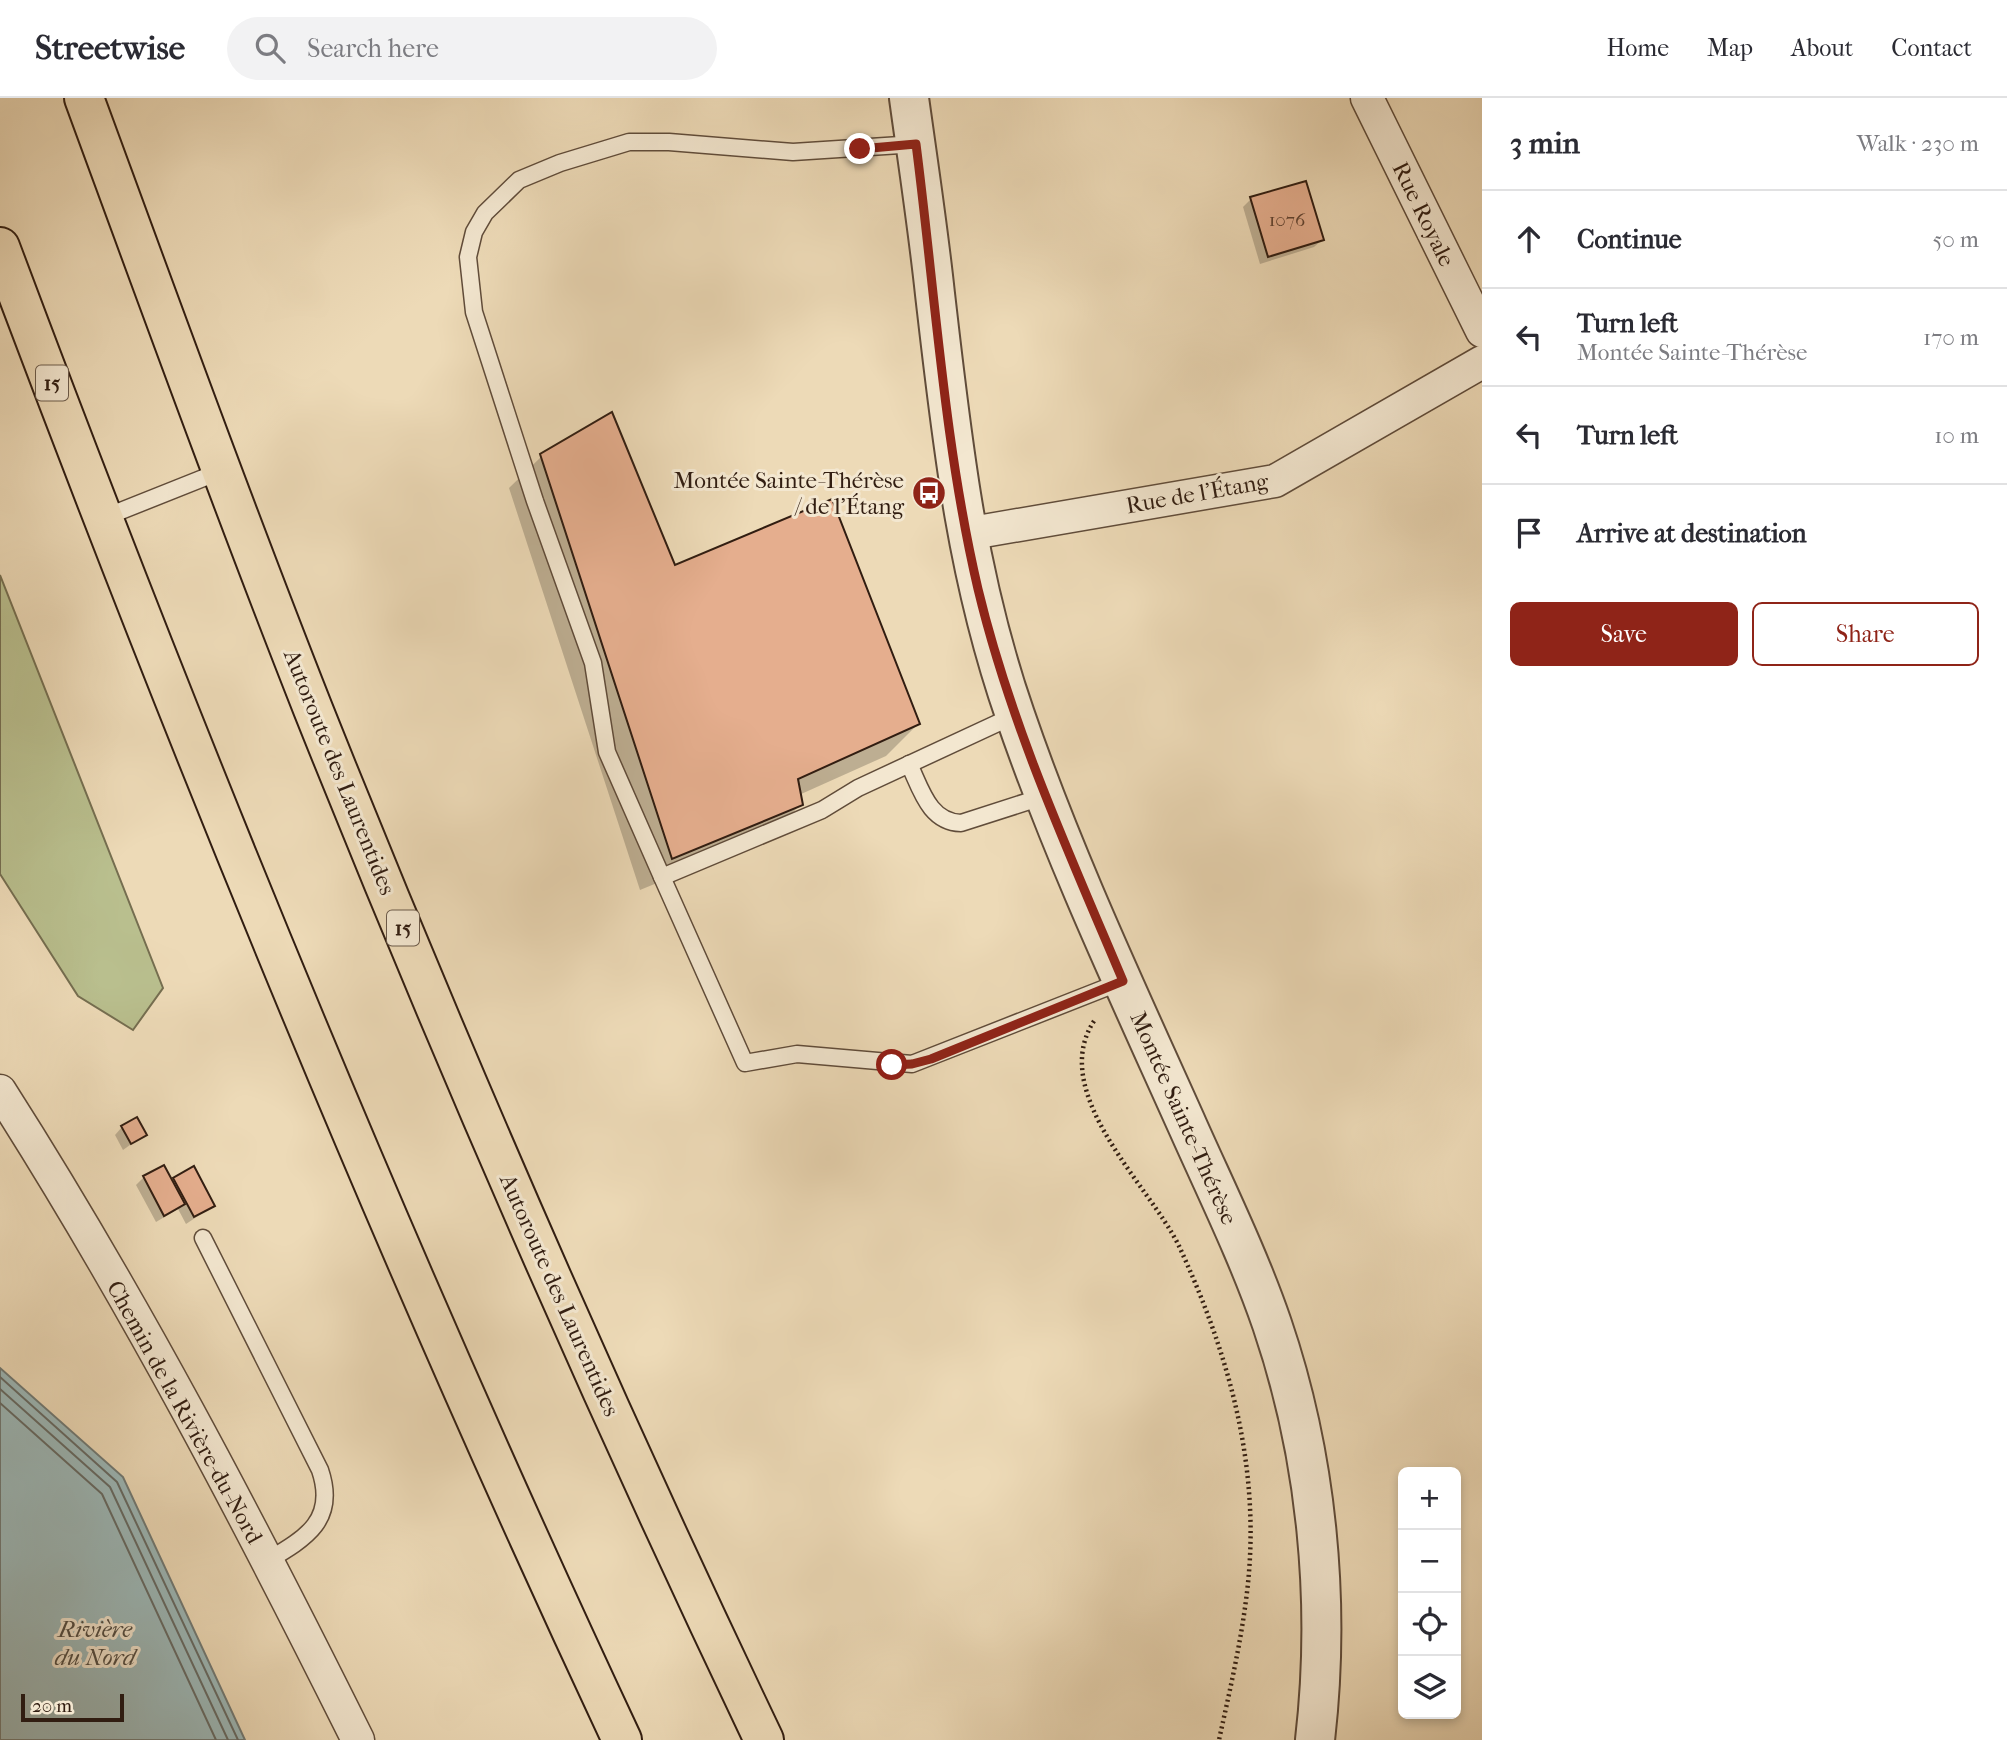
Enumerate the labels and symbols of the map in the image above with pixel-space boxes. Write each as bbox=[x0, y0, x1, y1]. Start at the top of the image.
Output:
route end bbox=[844, 133, 875, 164]
street label: Rue Royale bbox=[1387, 157, 1460, 271]
house number: 1076 bbox=[1269, 209, 1306, 231]
road number: 15 bbox=[36, 366, 68, 400]
place label: Montée Sainte-Thérèse / de l'Étang bbox=[674, 467, 905, 520]
street label: Rue de l'Étang bbox=[1124, 468, 1271, 519]
bus stop icon: Montée Sainte-Thérèse / de l'Étang bbox=[910, 474, 948, 512]
street label: Autoroute des Laurentides bbox=[278, 645, 401, 899]
road number: 15 bbox=[387, 910, 419, 946]
street label: Montée Sainte-Thérèse bbox=[1124, 1007, 1243, 1229]
route start bbox=[876, 1049, 907, 1080]
street label: Autoroute des Laurentides bbox=[493, 1169, 625, 1420]
street label: Chemin de la Rivière-du-Nord bbox=[101, 1276, 268, 1549]
water label: Rivière du Nord bbox=[55, 1615, 138, 1671]
scale bar bbox=[21, 1691, 124, 1723]

